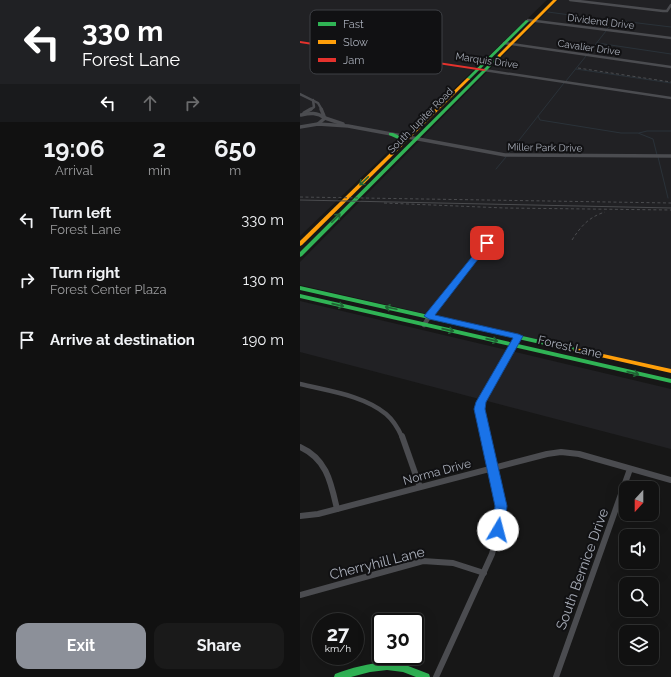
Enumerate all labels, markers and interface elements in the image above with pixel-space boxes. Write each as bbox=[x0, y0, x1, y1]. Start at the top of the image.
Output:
legend bbox=[310, 10, 442, 74]
street label: Dividend Drive bbox=[567, 12, 635, 31]
text: 330 m bbox=[82, 15, 163, 48]
icon: left bbox=[16, 16, 68, 68]
text: Fast bbox=[343, 18, 364, 31]
text: Slow bbox=[343, 36, 368, 49]
street label: Cavalier Drive bbox=[557, 38, 621, 57]
text: Forest Lane bbox=[82, 49, 180, 70]
street label: Marquis Drive bbox=[455, 51, 519, 70]
text: Jam bbox=[343, 54, 364, 67]
street label: South Jupiter Road bbox=[386, 86, 455, 155]
icon: left bbox=[97, 92, 119, 114]
icon: ahead bbox=[139, 92, 161, 114]
icon: right bbox=[181, 92, 203, 114]
text: 19:06 bbox=[43, 134, 105, 163]
text: 2 bbox=[153, 134, 166, 163]
text: 650 bbox=[214, 134, 257, 163]
street label: Miller Park Drive bbox=[507, 141, 583, 154]
text: Arrival bbox=[55, 163, 93, 178]
text: min bbox=[148, 163, 170, 178]
text: m bbox=[229, 163, 241, 178]
one-way arrow bbox=[359, 176, 369, 186]
text: Turn left bbox=[50, 204, 111, 222]
icon: left bbox=[16, 209, 38, 231]
text: 330 m bbox=[241, 211, 284, 229]
one-way arrow bbox=[331, 213, 341, 223]
text: Forest Lane bbox=[50, 222, 121, 237]
pin bbox=[470, 226, 504, 260]
icon: arrive bbox=[476, 232, 498, 254]
text: Turn right bbox=[50, 264, 120, 282]
icon: right bbox=[16, 269, 38, 291]
text: 130 m bbox=[243, 271, 284, 289]
text: Forest Center Plaza bbox=[50, 282, 167, 297]
one-way arrow bbox=[331, 302, 344, 310]
one-way arrow bbox=[385, 303, 398, 311]
one-way arrow bbox=[441, 327, 454, 335]
icon: arrive bbox=[16, 329, 38, 351]
text: Arrive at destination bbox=[50, 331, 195, 349]
text: 190 m bbox=[242, 331, 284, 349]
street label: Forest Lane bbox=[537, 333, 603, 361]
one-way arrow bbox=[485, 337, 498, 345]
one-way arrow bbox=[626, 369, 639, 377]
street label: Norma Drive bbox=[401, 456, 473, 488]
north arrow bbox=[619, 481, 659, 521]
map controls bbox=[619, 481, 659, 665]
street label: South Bernice Drive bbox=[553, 506, 611, 632]
position arrow bbox=[477, 509, 519, 551]
button: sound bbox=[619, 529, 659, 569]
street label: Cherryhill Lane bbox=[328, 543, 426, 583]
button: search bbox=[619, 577, 659, 617]
speed limit sign: 30 bbox=[372, 613, 424, 665]
text: 27 bbox=[327, 622, 349, 646]
button: Exit bbox=[16, 623, 146, 669]
button: Share bbox=[154, 623, 284, 669]
button: layers bbox=[619, 625, 659, 665]
text: km/h bbox=[325, 643, 351, 654]

